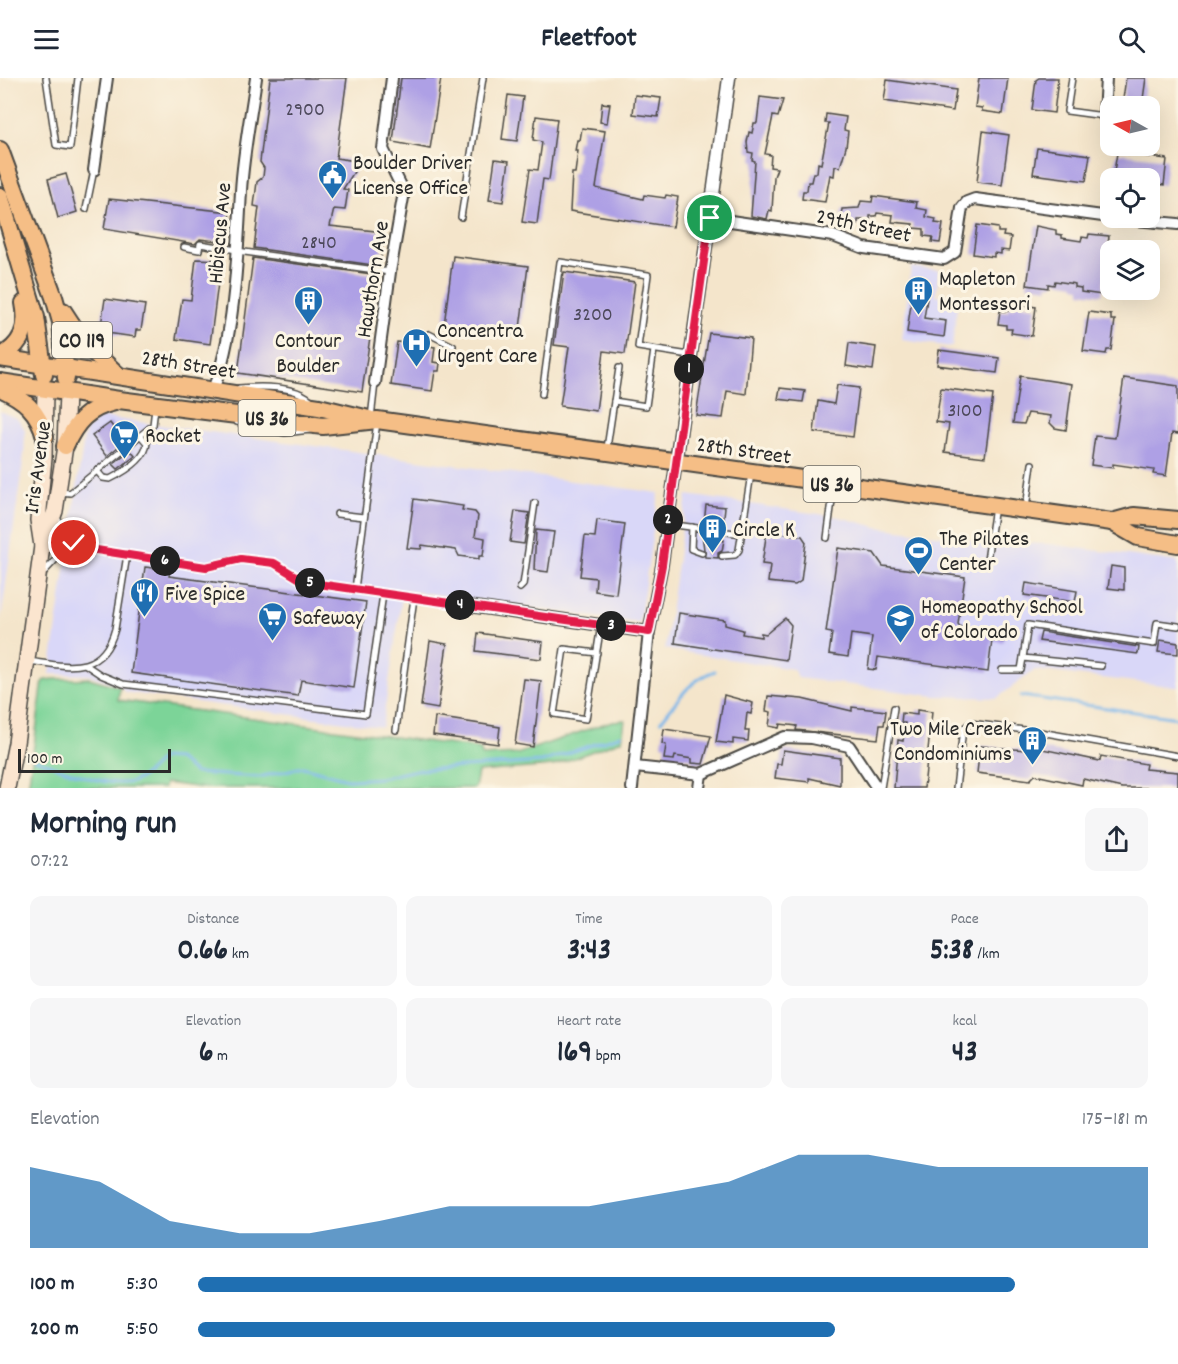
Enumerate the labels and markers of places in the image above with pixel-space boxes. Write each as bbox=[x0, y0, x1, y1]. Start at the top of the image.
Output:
place label: Boulder Driver License Office bbox=[353, 149, 473, 205]
public building icon: Boulder Driver License Office bbox=[316, 158, 348, 200]
pin bbox=[684, 192, 735, 243]
place label: Mapleton Montessori bbox=[939, 265, 1030, 321]
building icon: Mapleton Montessori bbox=[902, 274, 934, 316]
building icon: Contour Boulder bbox=[292, 284, 324, 326]
place label: Concentra Urgent Care bbox=[437, 317, 537, 373]
hospital icon: Concentra Urgent Care bbox=[400, 326, 432, 368]
place label: Contour Boulder bbox=[275, 327, 342, 383]
pin: 1 bbox=[674, 354, 704, 384]
supermarket icon: Rocket bbox=[108, 418, 140, 460]
place label: Rocket bbox=[145, 422, 201, 453]
pin: 2 bbox=[653, 505, 683, 535]
building icon: Circle K bbox=[696, 512, 728, 554]
place label: Circle K bbox=[733, 516, 795, 547]
pin bbox=[48, 517, 99, 568]
place label: The Pilates Center bbox=[939, 525, 1029, 581]
sports icon: The Pilates Center bbox=[902, 534, 934, 576]
pin: 6 bbox=[150, 546, 180, 576]
pin: 5 bbox=[295, 568, 325, 598]
restaurant icon: Five Spice bbox=[128, 576, 160, 618]
place label: Five Spice bbox=[165, 580, 245, 611]
pin: 4 bbox=[445, 590, 475, 620]
place label: Homeopathy School of Colorado bbox=[921, 593, 1083, 649]
supermarket icon: Safeway bbox=[256, 600, 288, 642]
school or university icon: Homeopathy School of Colorado bbox=[884, 602, 916, 644]
place label: Safeway bbox=[293, 604, 365, 635]
pin: 3 bbox=[596, 611, 626, 641]
place label: Two Mile Creek Condominiums bbox=[890, 715, 1012, 771]
building icon: Two Mile Creek Condominiums bbox=[1017, 724, 1049, 766]

